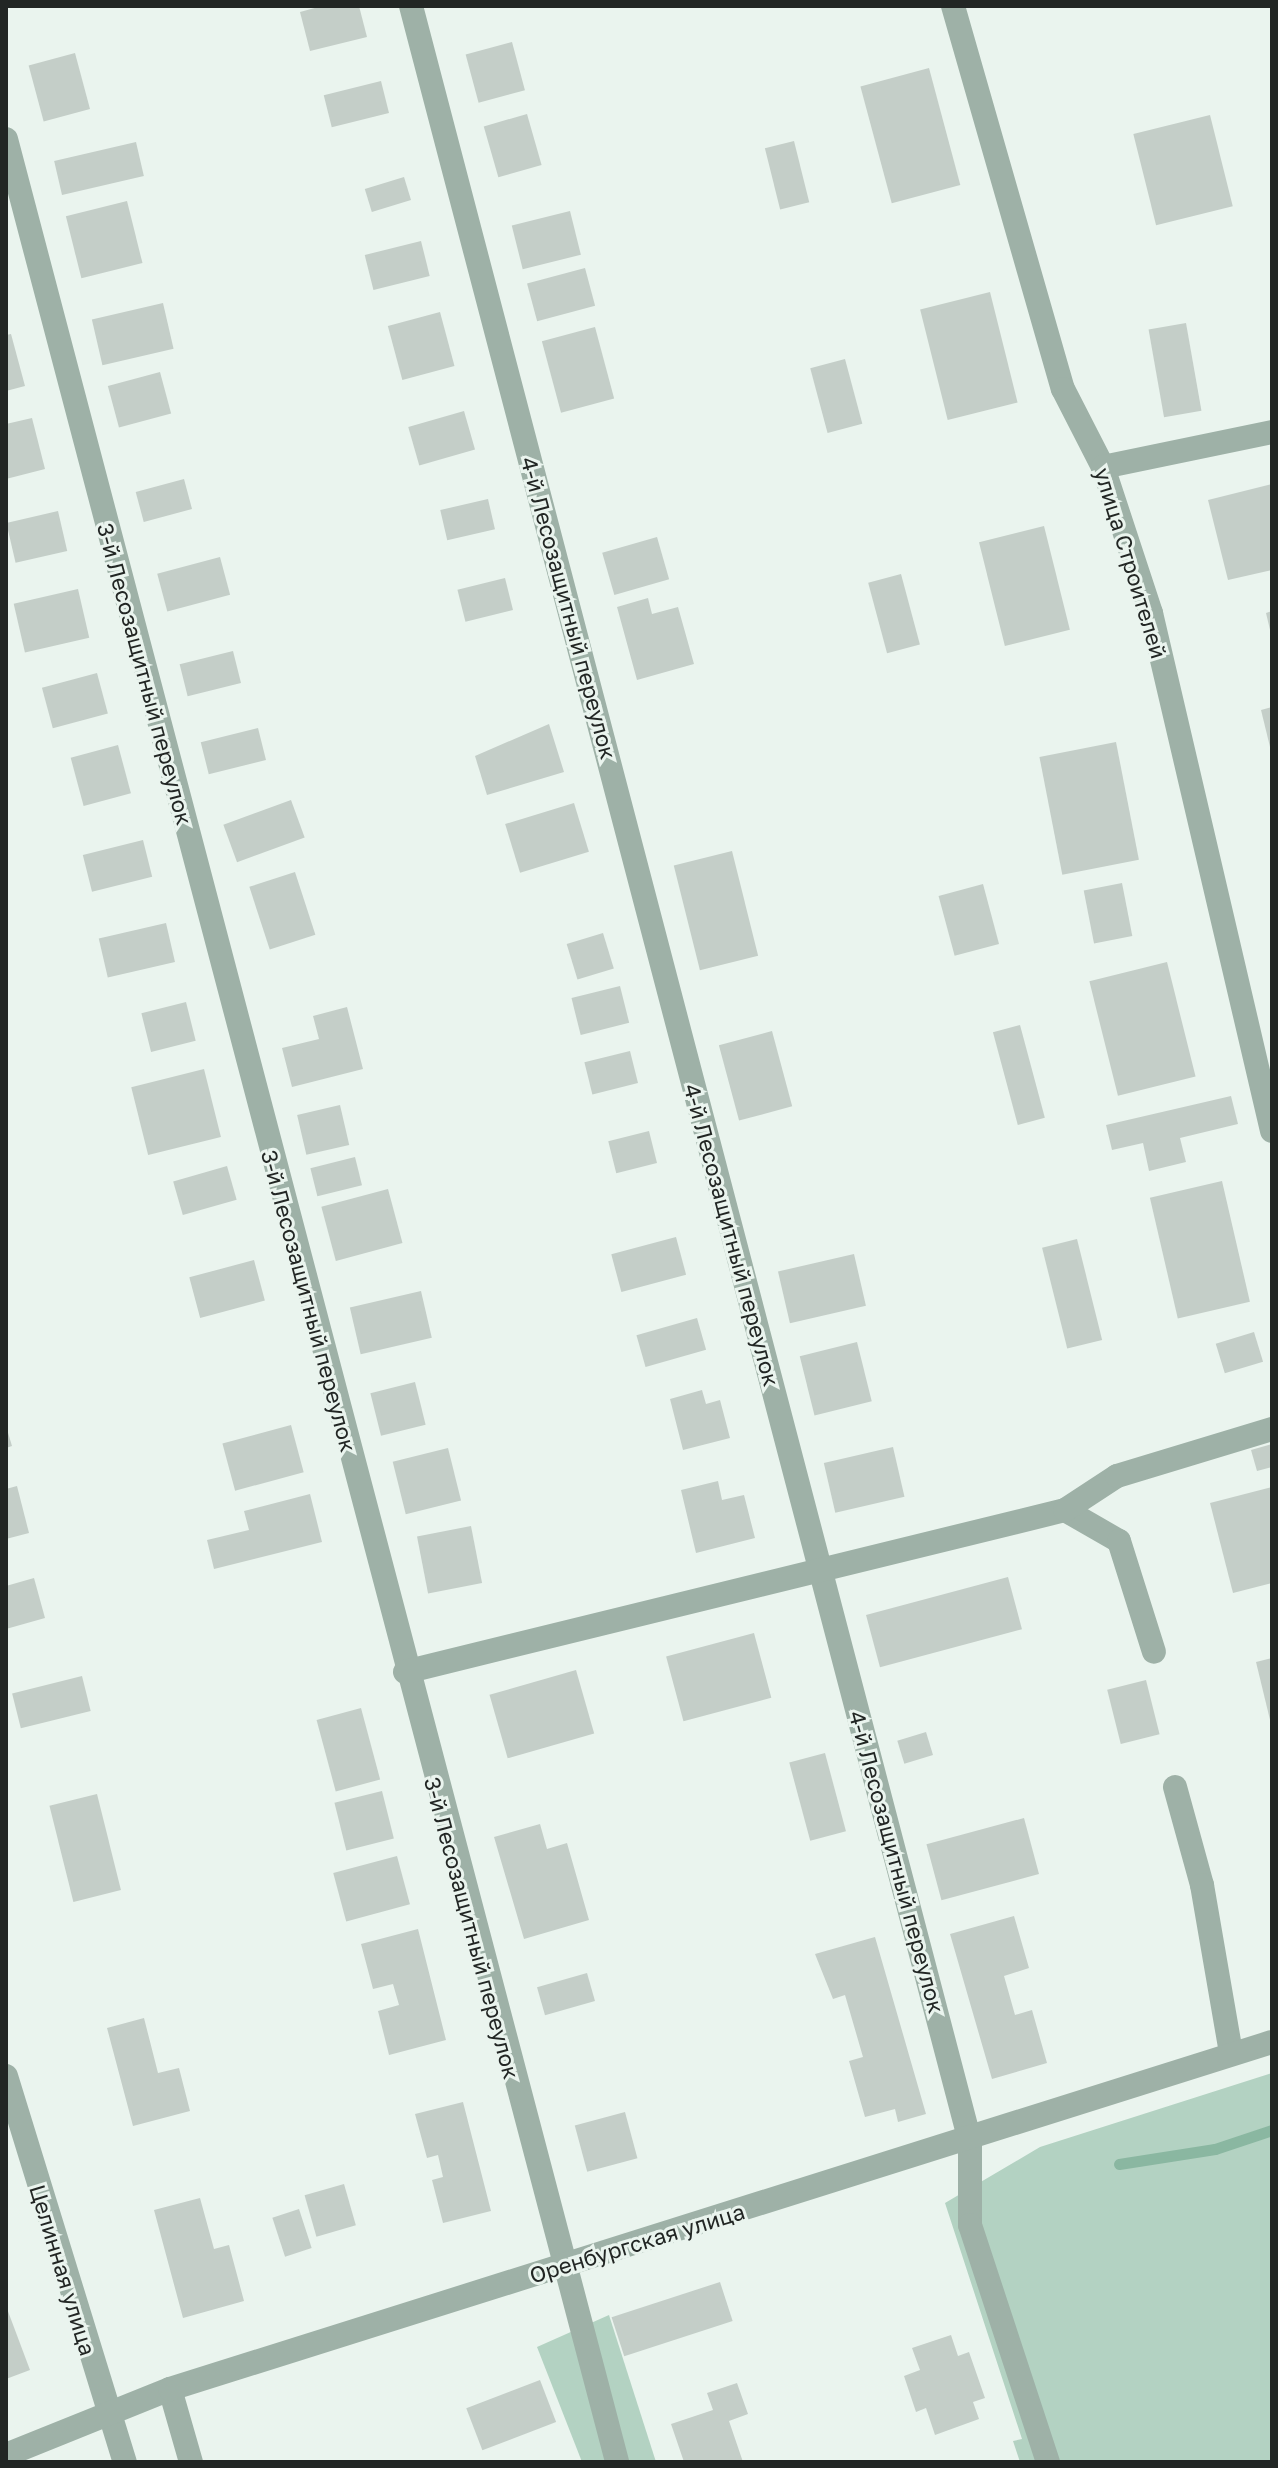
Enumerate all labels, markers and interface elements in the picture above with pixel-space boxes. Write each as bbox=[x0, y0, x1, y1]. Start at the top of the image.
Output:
street label: 4-й Лесозащитный переулок bbox=[516, 454, 622, 762]
street label: улица Строителей bbox=[1089, 464, 1173, 662]
street label: 3-й Лесозащитный переулок bbox=[92, 520, 198, 828]
street label: 4-й Лесозащитный переулок bbox=[679, 1081, 785, 1389]
street label: 3-й Лесозащитный переулок bbox=[256, 1147, 362, 1455]
street label: 4-й Лесозащитный переулок bbox=[844, 1708, 950, 2016]
street label: 3-й Лесозащитный переулок bbox=[419, 1774, 525, 2082]
street label: Целинная улица bbox=[24, 2181, 102, 2359]
street label: Оренбургская улица bbox=[526, 2198, 748, 2288]

